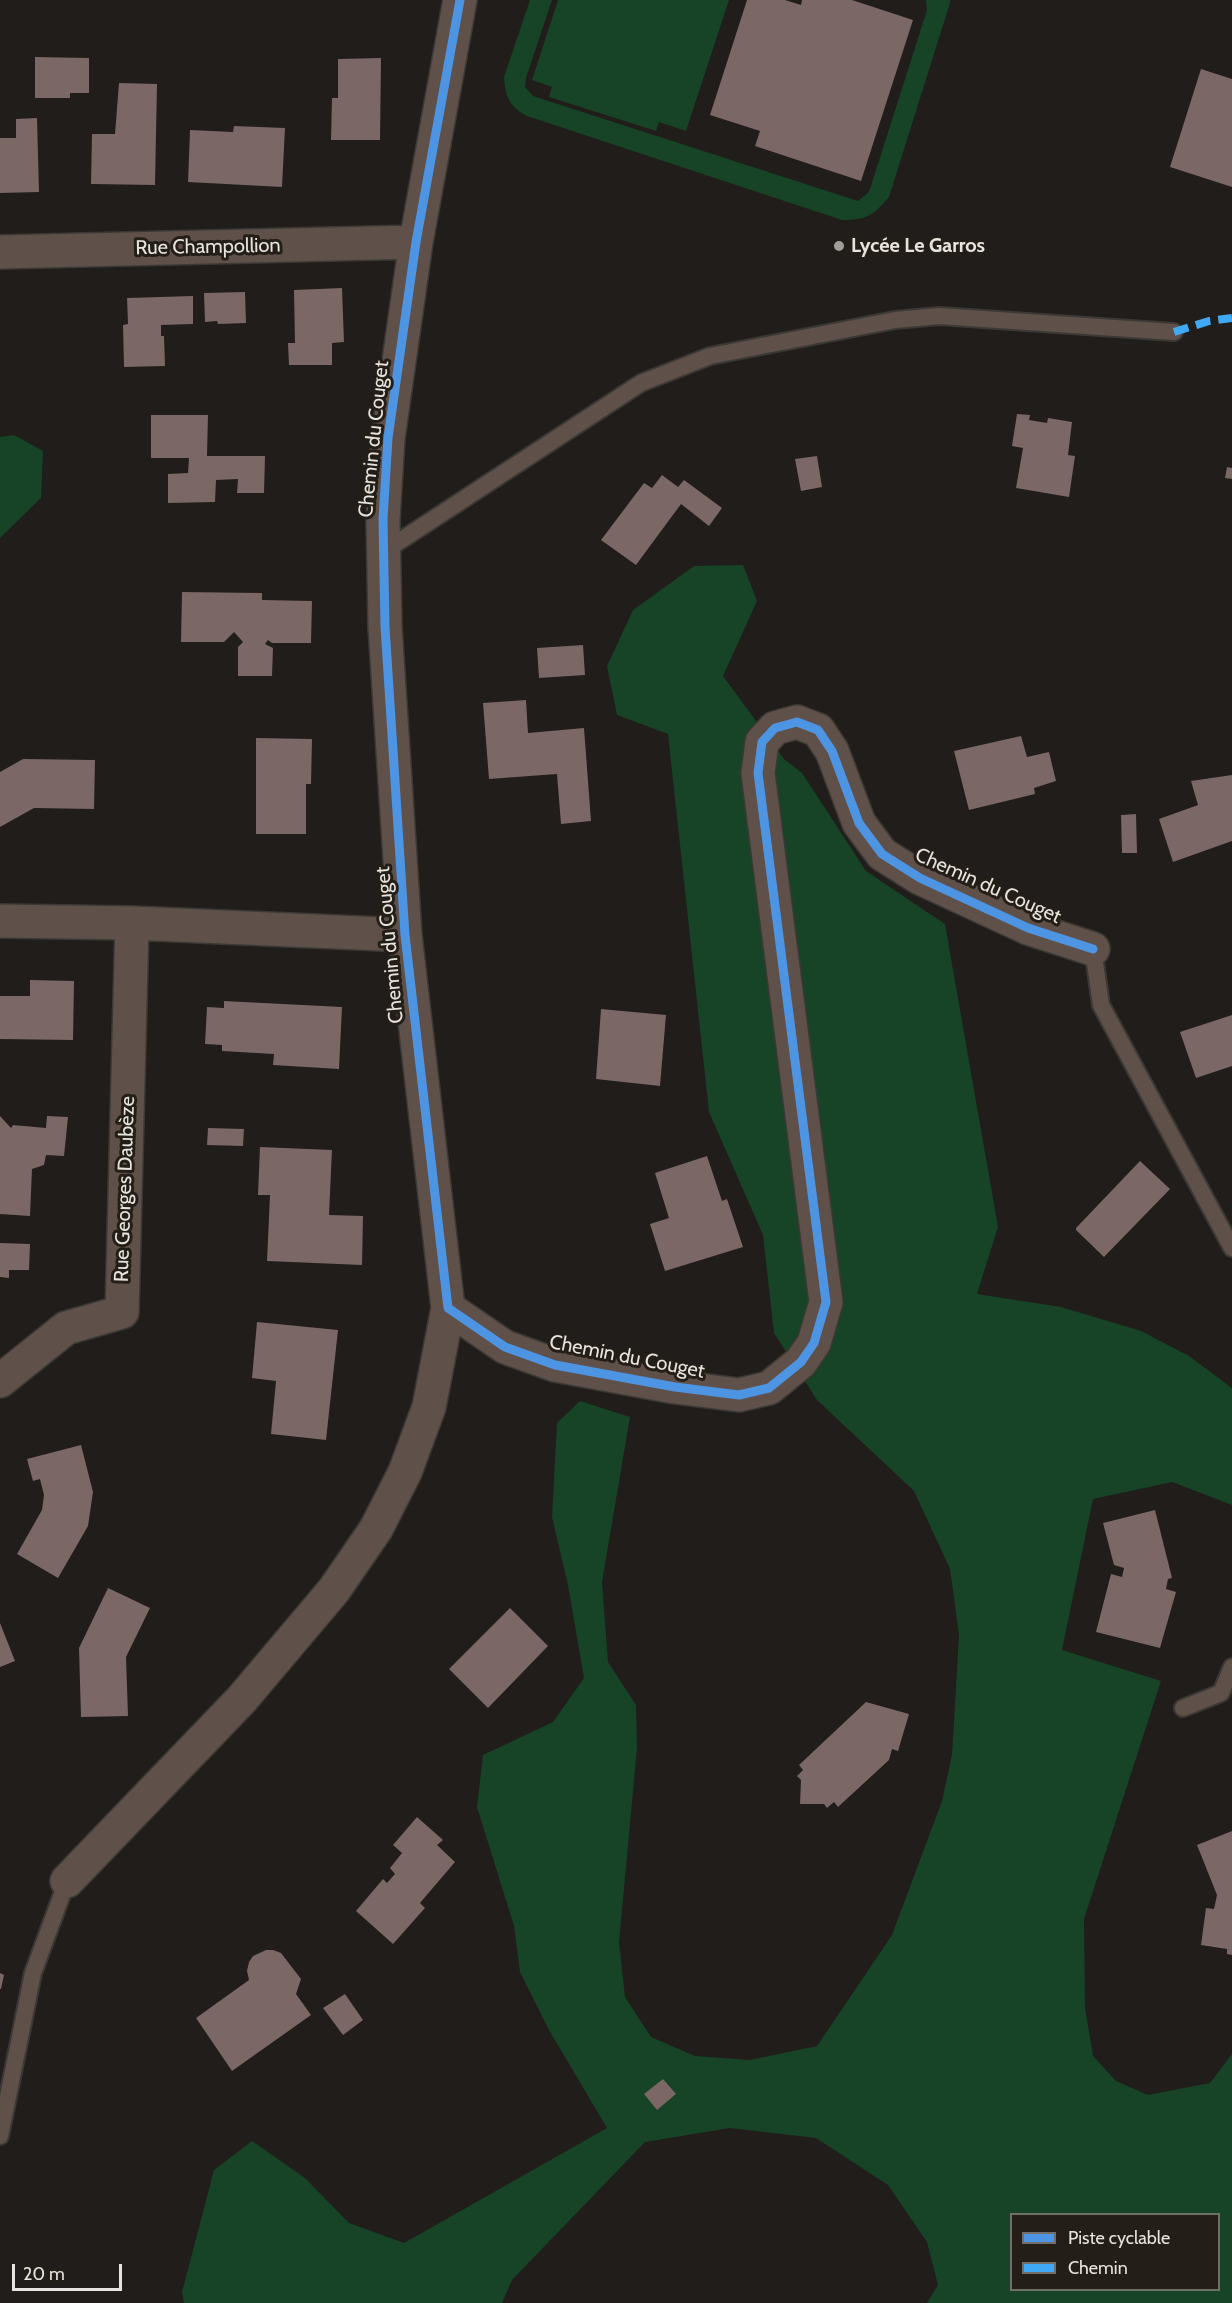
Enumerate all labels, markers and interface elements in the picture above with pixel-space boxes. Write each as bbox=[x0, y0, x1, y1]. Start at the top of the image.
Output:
street label: Rue Champollion bbox=[135, 234, 281, 260]
place label: Lycée Le Garros bbox=[851, 234, 985, 258]
marker: Lycée Le Garros bbox=[832, 239, 846, 253]
street label: Chemin du Couget bbox=[354, 359, 394, 519]
street label: Chemin du Couget bbox=[911, 843, 1065, 929]
street label: Chemin du Couget bbox=[371, 866, 409, 1024]
street label: Rue Georges Daubèze bbox=[110, 1096, 140, 1282]
street label: Chemin du Couget bbox=[547, 1330, 707, 1384]
legend bbox=[1010, 2213, 1220, 2291]
text: Piste cyclable bbox=[1068, 2227, 1170, 2249]
scale bar bbox=[15, 2252, 124, 2290]
text: Chemin bbox=[1068, 2257, 1128, 2279]
text: 20 m bbox=[23, 2263, 65, 2285]

